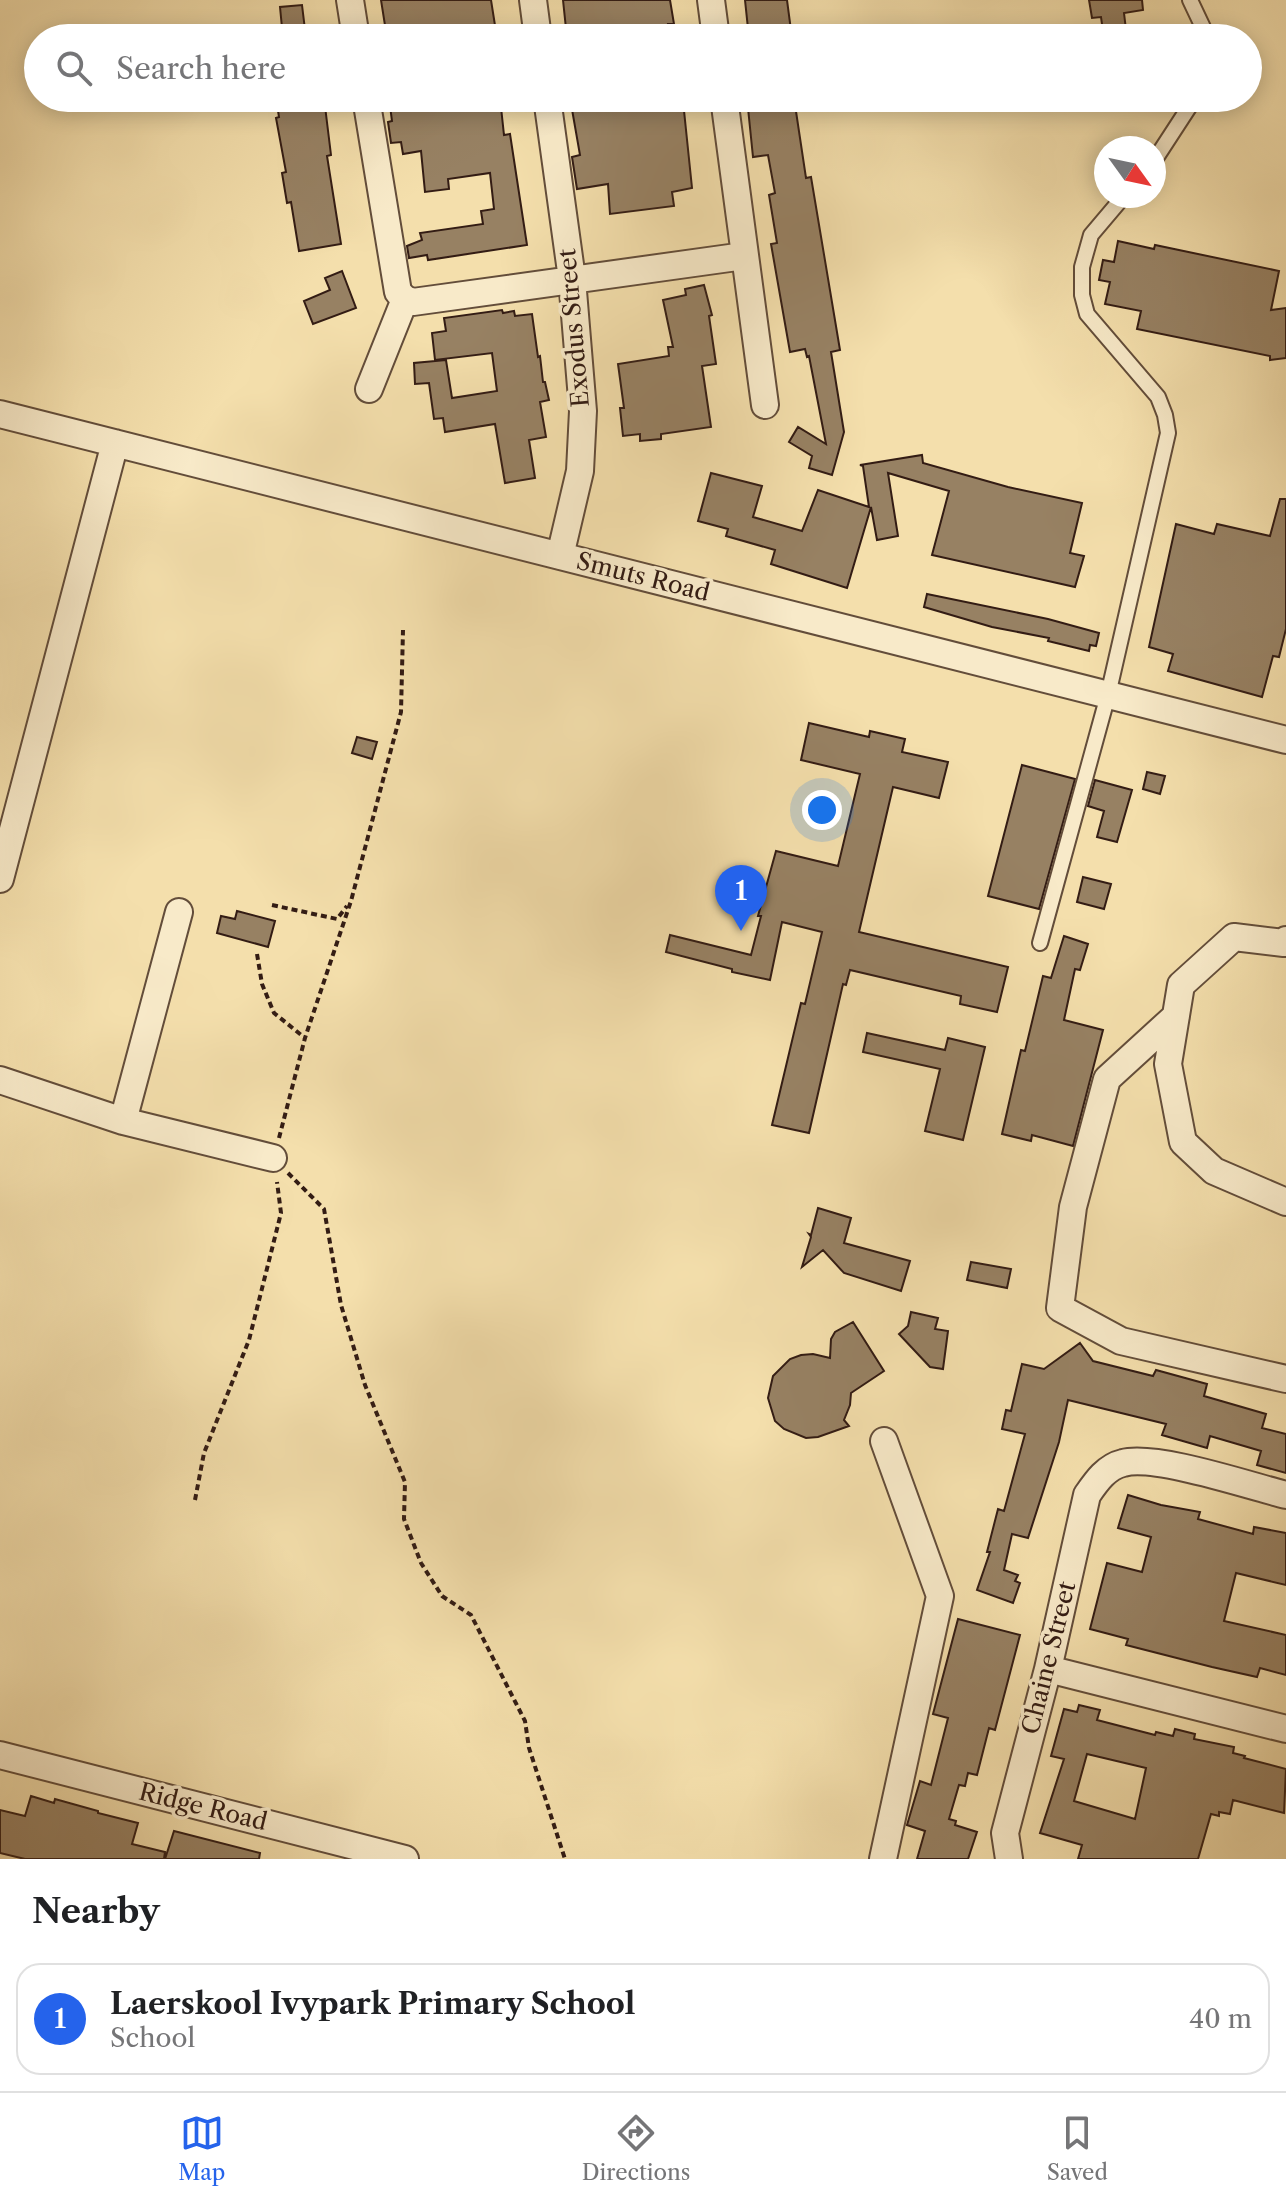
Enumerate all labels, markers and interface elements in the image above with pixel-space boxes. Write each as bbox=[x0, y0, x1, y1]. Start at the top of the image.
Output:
search box bbox=[24, 24, 1262, 112]
icon: search bbox=[52, 46, 96, 90]
text: Search here bbox=[116, 50, 286, 87]
north arrow bbox=[1094, 136, 1166, 208]
street label: Exodus Street bbox=[552, 247, 595, 408]
street label: Smuts Road bbox=[574, 546, 713, 607]
your location bbox=[802, 790, 842, 830]
pin: 1 bbox=[715, 865, 767, 931]
street label: Chaine Street bbox=[1016, 1578, 1082, 1737]
street label: Ridge Road bbox=[136, 1777, 271, 1837]
text: Nearby bbox=[32, 1890, 160, 1932]
text: Laerskool Ivypark Primary School bbox=[110, 1985, 635, 2022]
text: 1 bbox=[54, 2003, 66, 2035]
text: 40 m bbox=[1189, 2003, 1252, 2035]
text: School bbox=[110, 2022, 195, 2054]
tab: Map bbox=[178, 2111, 225, 2186]
tab: Directions bbox=[582, 2111, 690, 2186]
tab: Saved bbox=[1047, 2111, 1108, 2186]

